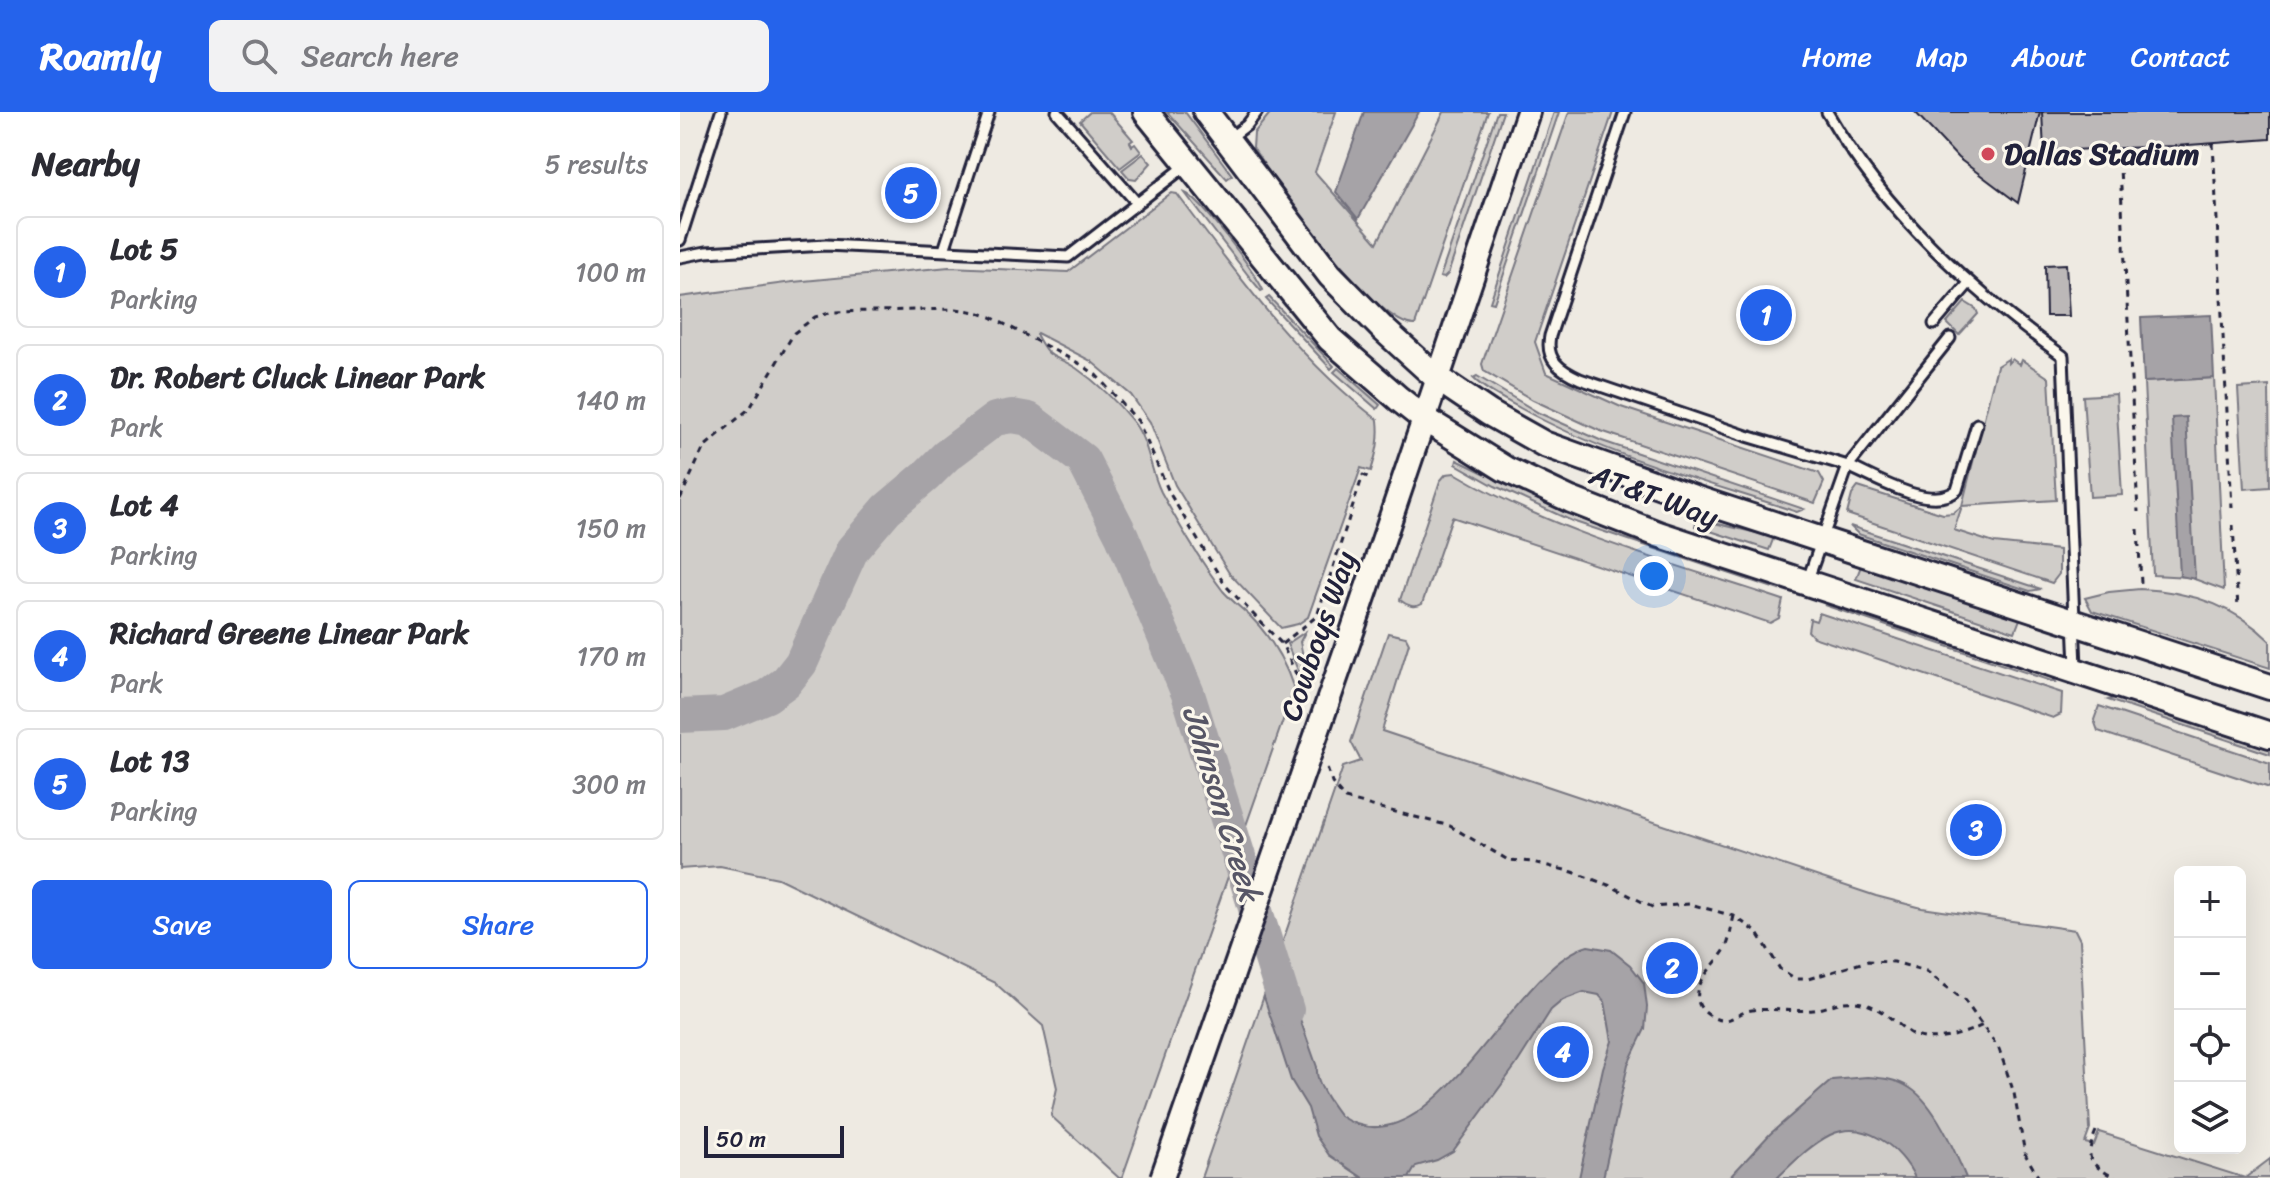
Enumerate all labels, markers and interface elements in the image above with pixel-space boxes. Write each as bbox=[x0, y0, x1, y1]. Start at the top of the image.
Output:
search box bbox=[209, 20, 769, 92]
text: Roamly bbox=[40, 23, 161, 90]
text: Search here bbox=[301, 29, 459, 83]
text: Home bbox=[1802, 32, 1872, 81]
text: Map bbox=[1916, 32, 1967, 81]
text: About bbox=[2011, 32, 2087, 81]
text: Contact bbox=[2131, 32, 2230, 81]
icon: search bbox=[237, 34, 281, 78]
place label: Dallas Stadium bbox=[2004, 127, 2199, 181]
text: Nearby bbox=[32, 134, 140, 194]
text: 5 results bbox=[545, 141, 648, 187]
marker: Dallas Stadium bbox=[1979, 145, 1997, 163]
pin: 5 bbox=[885, 163, 937, 223]
text: Lot 5 bbox=[110, 222, 178, 276]
text: 1 bbox=[54, 249, 66, 295]
text: 100 m bbox=[575, 249, 646, 295]
text: Parking bbox=[110, 276, 198, 322]
pin: 1 bbox=[1740, 285, 1792, 345]
text: Dr. Robert Cluck Linear Park bbox=[110, 350, 485, 404]
text: 2 bbox=[52, 377, 68, 423]
text: 140 m bbox=[575, 377, 646, 423]
text: Park bbox=[110, 404, 163, 450]
street label: AT&T Way bbox=[1581, 447, 1726, 544]
text: Lot 4 bbox=[110, 478, 179, 532]
text: 3 bbox=[53, 505, 67, 551]
text: 150 m bbox=[576, 505, 646, 551]
text: Parking bbox=[110, 532, 198, 578]
street label: Cowboys Way bbox=[1264, 543, 1372, 728]
your location bbox=[1634, 556, 1674, 596]
text: Richard Greene Linear Park bbox=[110, 606, 469, 660]
text: 4 bbox=[52, 633, 68, 679]
text: 170 m bbox=[577, 633, 646, 679]
text: Park bbox=[110, 660, 163, 706]
water label: Johnson Creek bbox=[1165, 699, 1279, 911]
text: Lot 13 bbox=[110, 734, 189, 788]
text: 5 bbox=[52, 761, 68, 807]
text: 300 m bbox=[572, 761, 646, 807]
text: Parking bbox=[110, 788, 198, 834]
pin: 3 bbox=[1950, 800, 2002, 860]
map controls bbox=[2174, 866, 2246, 1154]
button: + bbox=[2174, 866, 2246, 938]
button: Save bbox=[32, 880, 332, 969]
button: Share bbox=[348, 880, 648, 969]
pin: 2 bbox=[1646, 938, 1698, 998]
button: − bbox=[2174, 938, 2246, 1010]
button: locate bbox=[2174, 1010, 2246, 1082]
pin: 4 bbox=[1537, 1022, 1589, 1082]
button: layers bbox=[2174, 1082, 2246, 1154]
text: 50 m bbox=[716, 1120, 766, 1159]
scale bar bbox=[704, 1122, 844, 1158]

